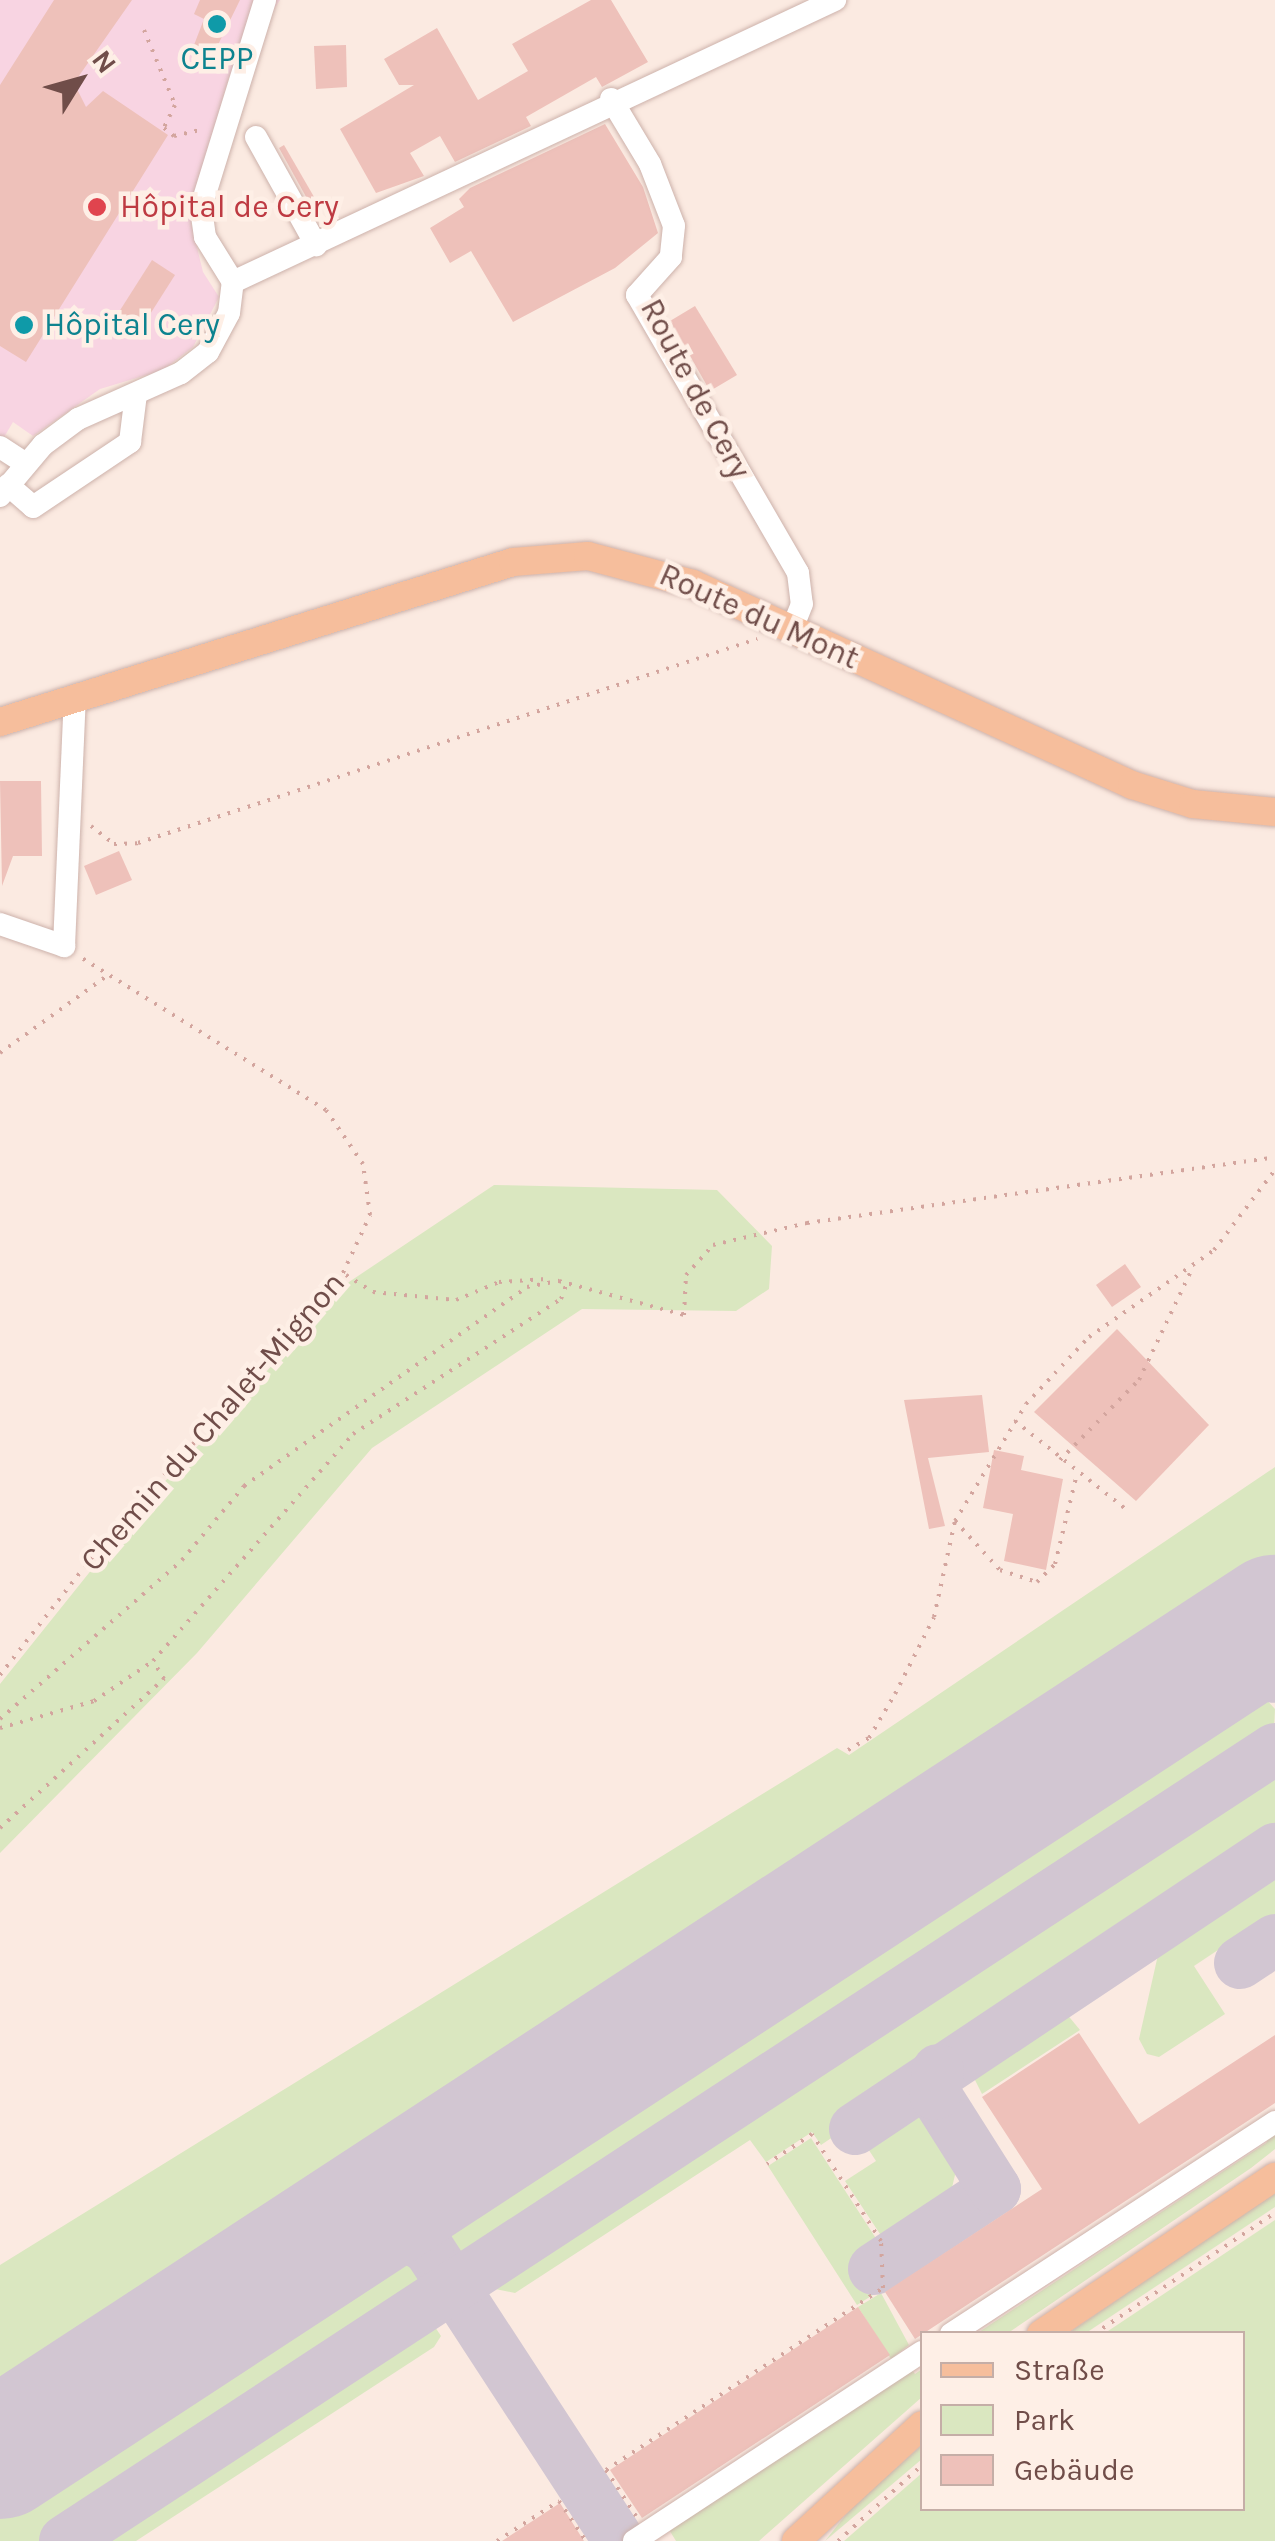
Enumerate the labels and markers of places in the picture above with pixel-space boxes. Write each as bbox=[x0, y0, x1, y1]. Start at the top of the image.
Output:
marker: CEPP bbox=[206, 13, 228, 35]
place label: CEPP bbox=[180, 40, 254, 78]
place label: Hôpital de Cery bbox=[120, 188, 339, 226]
marker: Hôpital de Cery bbox=[84, 194, 110, 220]
place label: Hôpital Cery bbox=[44, 306, 220, 344]
marker: Hôpital Cery bbox=[13, 314, 35, 336]

